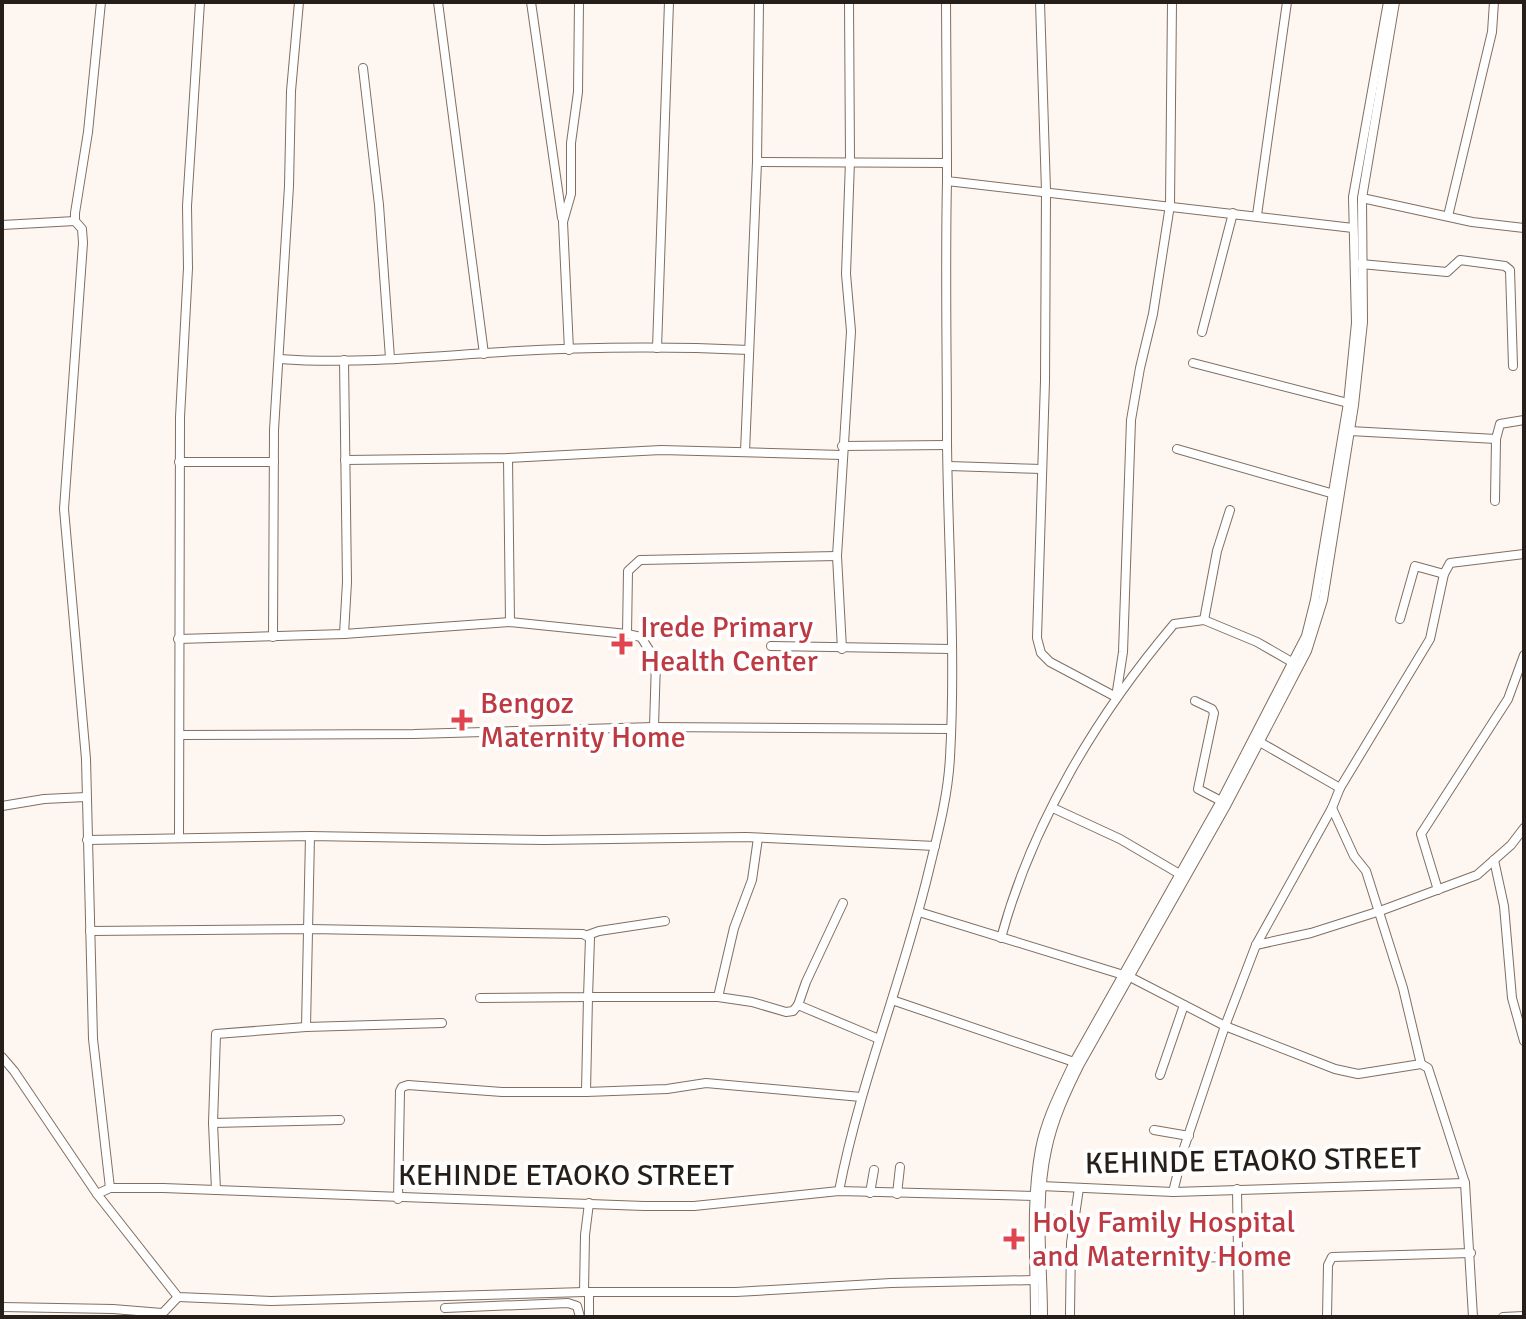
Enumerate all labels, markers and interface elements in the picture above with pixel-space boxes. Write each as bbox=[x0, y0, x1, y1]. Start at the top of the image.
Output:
place label: Irede Primary Health Center bbox=[640, 609, 818, 680]
marker: Irede Primary Health Center bbox=[611, 633, 633, 655]
place label: Bengoz Maternity Home bbox=[480, 685, 686, 756]
marker: Bengoz Maternity Home bbox=[451, 709, 473, 731]
street label: KEHINDE ETAOKO STREET bbox=[1085, 1140, 1422, 1182]
street label: KEHINDE ETAOKO STREET bbox=[398, 1157, 734, 1194]
place label: Holy Family Hospital and Maternity Home bbox=[1032, 1204, 1295, 1275]
marker: Holy Family Hospital and Maternity Home bbox=[1003, 1228, 1025, 1250]

